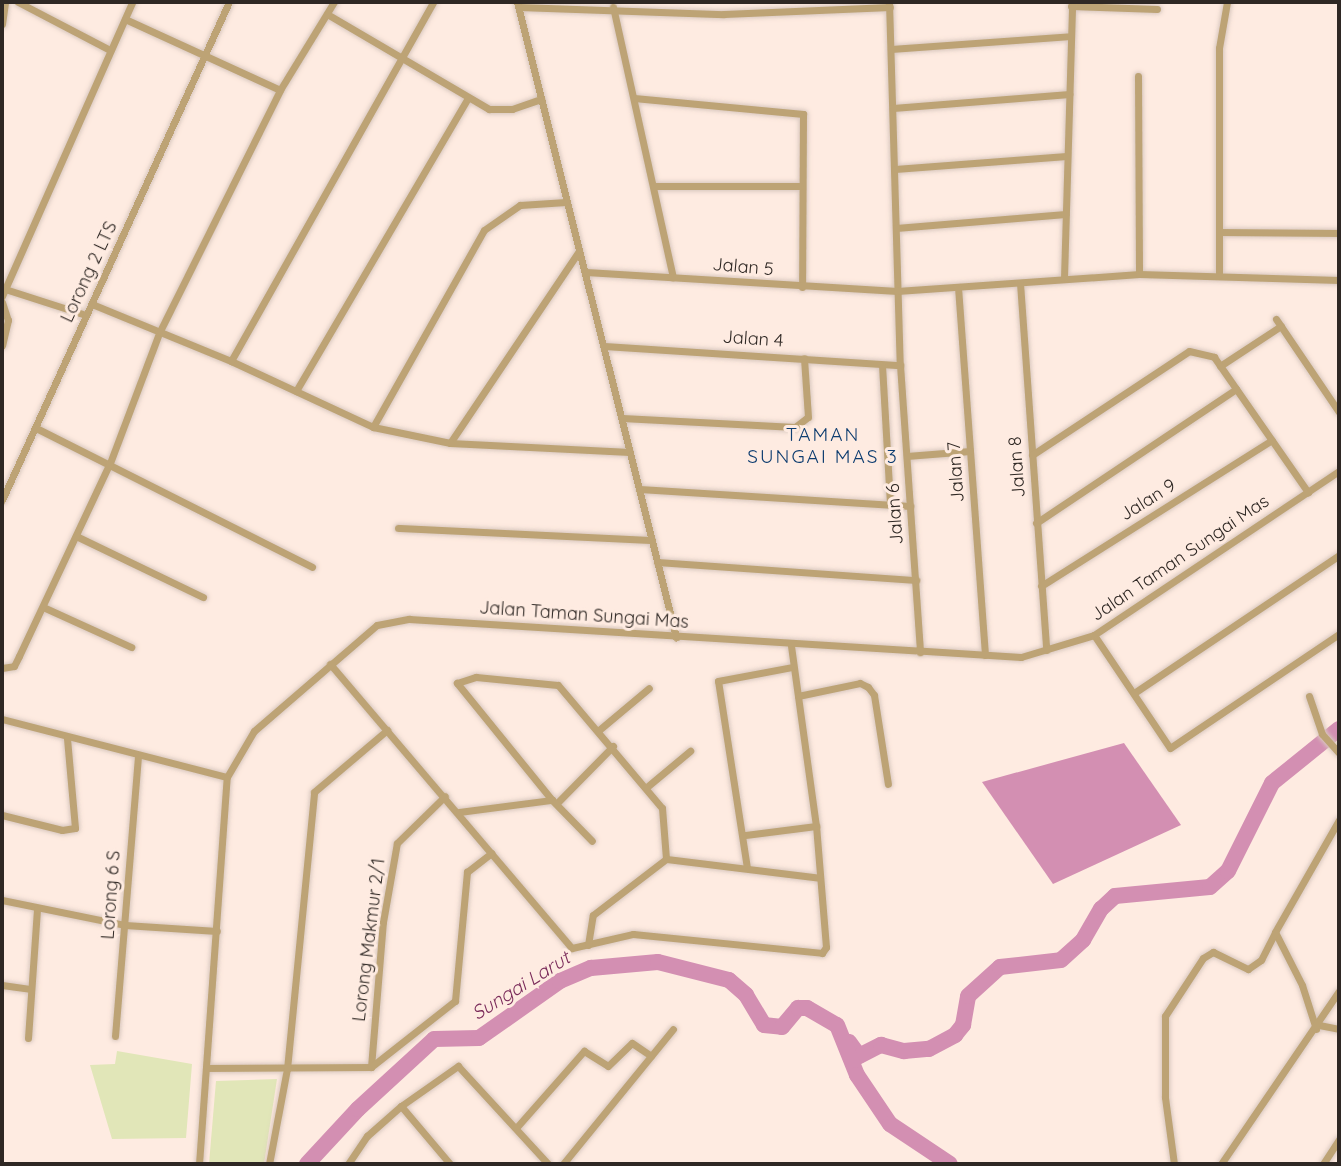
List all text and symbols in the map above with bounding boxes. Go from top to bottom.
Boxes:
street label: Lorong 2 LTS [56,218,122,326]
street label: Jalan 5 [711,254,775,280]
street label: Jalan 4 [722,326,784,352]
district label: TAMAN SUNGAI MAS 3 [749,424,897,468]
street label: Jalan 8 [1004,436,1030,498]
street label: Jalan 7 [943,441,969,503]
street label: Jalan 9 [1116,475,1180,525]
street label: Jalan 6 [882,483,908,545]
street label: Jalan Taman Sungai Mas [1087,490,1273,626]
street label: Jalan Taman Sungai Mas [478,597,690,633]
street label: Lorong 6 S [97,850,125,940]
street label: Lorong Makmur 2/1 [348,857,390,1023]
water label: Sungai Larut [468,947,574,1025]

